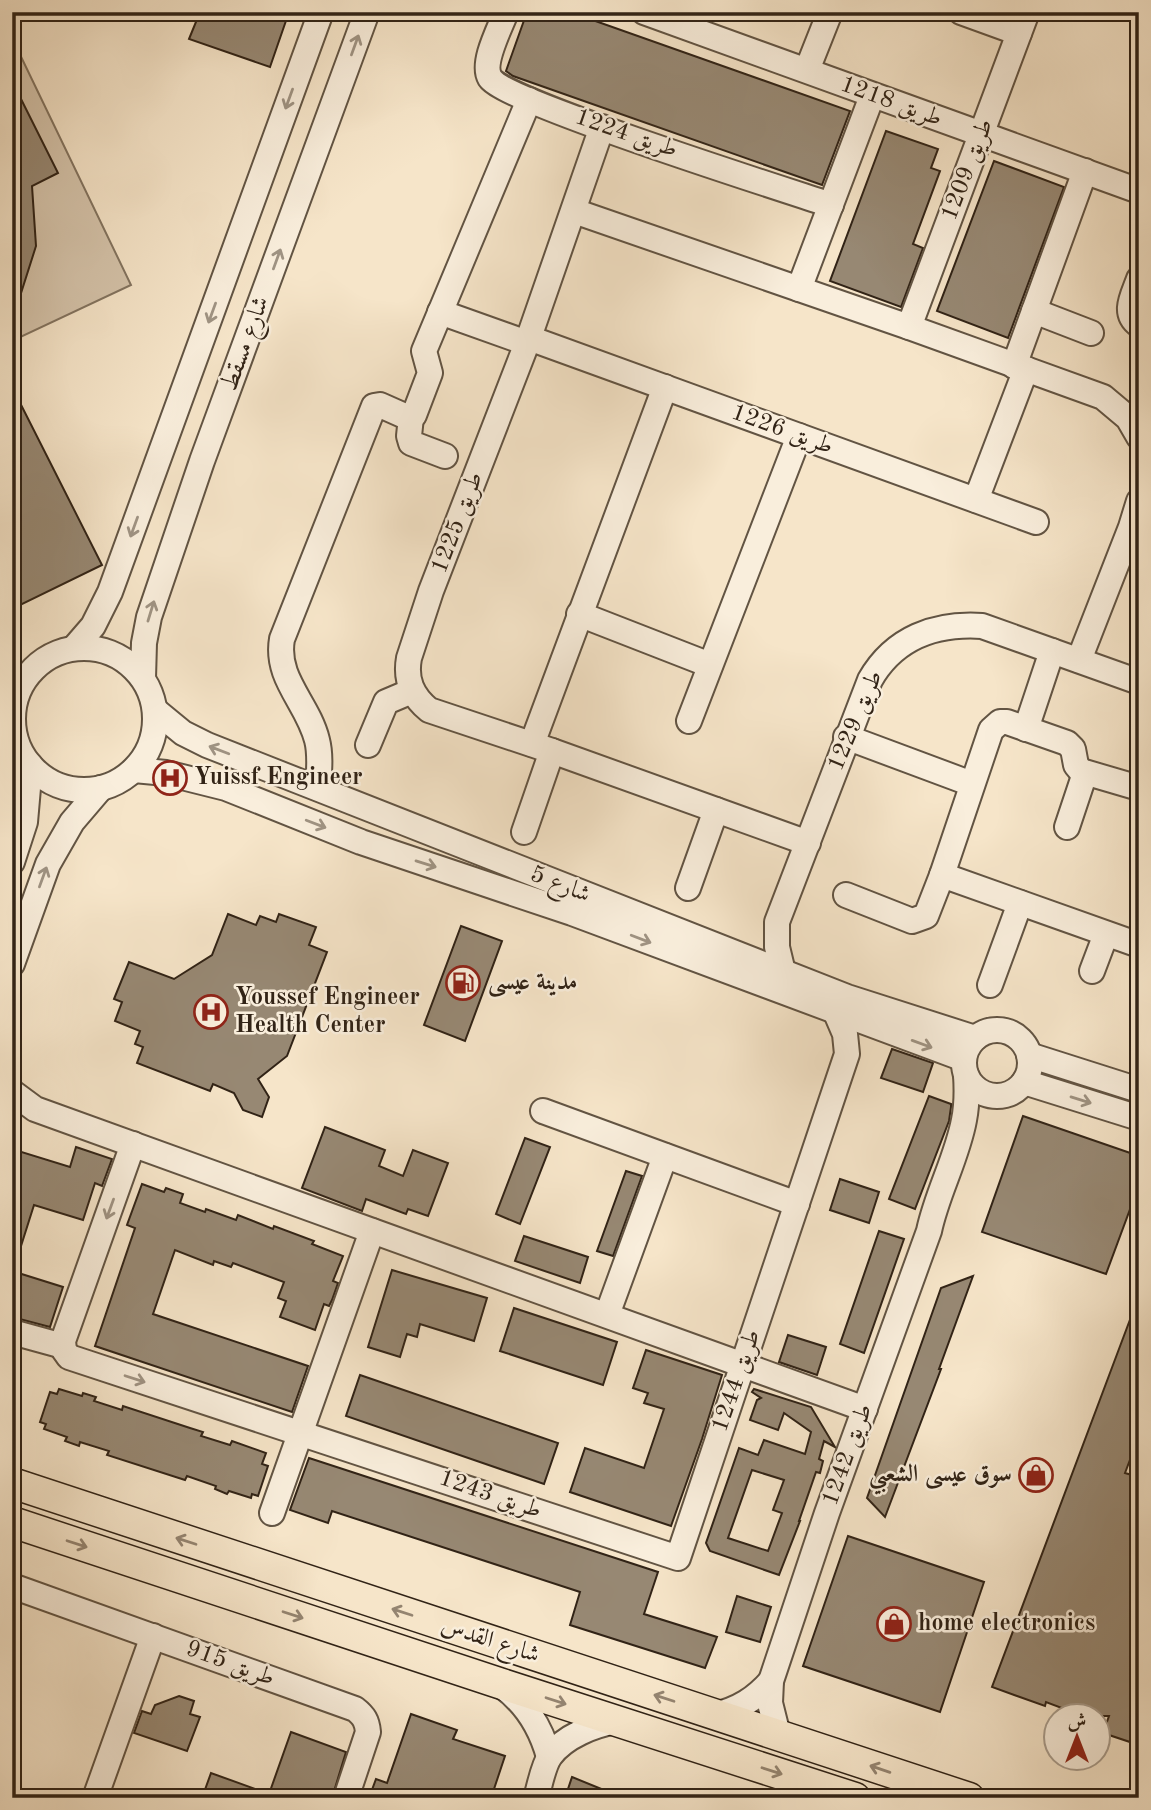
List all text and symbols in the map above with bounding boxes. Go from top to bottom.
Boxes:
one-way arrow [350,34,362,56]
street label: طريق 1218 [837,73,945,132]
one-way arrow [282,88,294,110]
street label: طريق 1224 [572,105,680,164]
street label: طريق 1209 [938,116,999,224]
one-way arrow [272,248,285,270]
street label: شارع مسقط [217,293,280,396]
one-way arrow [204,302,217,324]
street label: طريق 1226 [728,401,836,460]
street label: طريق 1225 [428,469,489,577]
one-way arrow [127,516,139,538]
one-way arrow [145,600,158,622]
street label: طريق 1229 [824,667,889,775]
one-way arrow [208,742,230,755]
hospital icon: Yuissf Engineer [151,759,189,797]
place label: Yuissf Engineer [194,766,363,790]
one-way arrow [304,818,326,831]
one-way arrow [415,858,437,871]
street label: شارع 5 [524,862,593,913]
one-way arrow [38,866,51,888]
one-way arrow [629,934,651,946]
fuel station icon: مدينة عيسى [444,964,482,1002]
place label: مدينة عيسى [488,971,577,998]
place label: Youssef Engineer Health Center [235,986,420,1038]
hospital icon: Youssef Engineer Health Center [192,993,230,1031]
one-way arrow [911,1039,933,1052]
one-way arrow [1070,1095,1092,1108]
one-way arrow [103,1197,115,1219]
street label: طريق 1244 [708,1327,767,1435]
one-way arrow [123,1373,145,1386]
street label: طريق 1242 [819,1401,878,1509]
shop icon: سوق عيسى الشعبي [1017,1456,1055,1494]
place label: سوق عيسى الشعبي [869,1462,1012,1495]
street label: طريق 1243 [436,1466,544,1525]
one-way arrow [175,1533,197,1546]
one-way arrow [66,1538,88,1551]
one-way arrow [391,1604,413,1617]
shop icon: home electronics [875,1605,913,1643]
one-way arrow [282,1609,304,1622]
place label: home electronics [918,1612,1095,1636]
street label: شارع القدس [436,1614,542,1674]
street label: طريق 915 [182,1637,278,1692]
one-way arrow [654,1691,676,1703]
one-way arrow [544,1696,566,1709]
north arrow [1042,1702,1112,1772]
text: ش [1068,1713,1086,1732]
one-way arrow [870,1762,892,1774]
one-way arrow [761,1766,783,1778]

